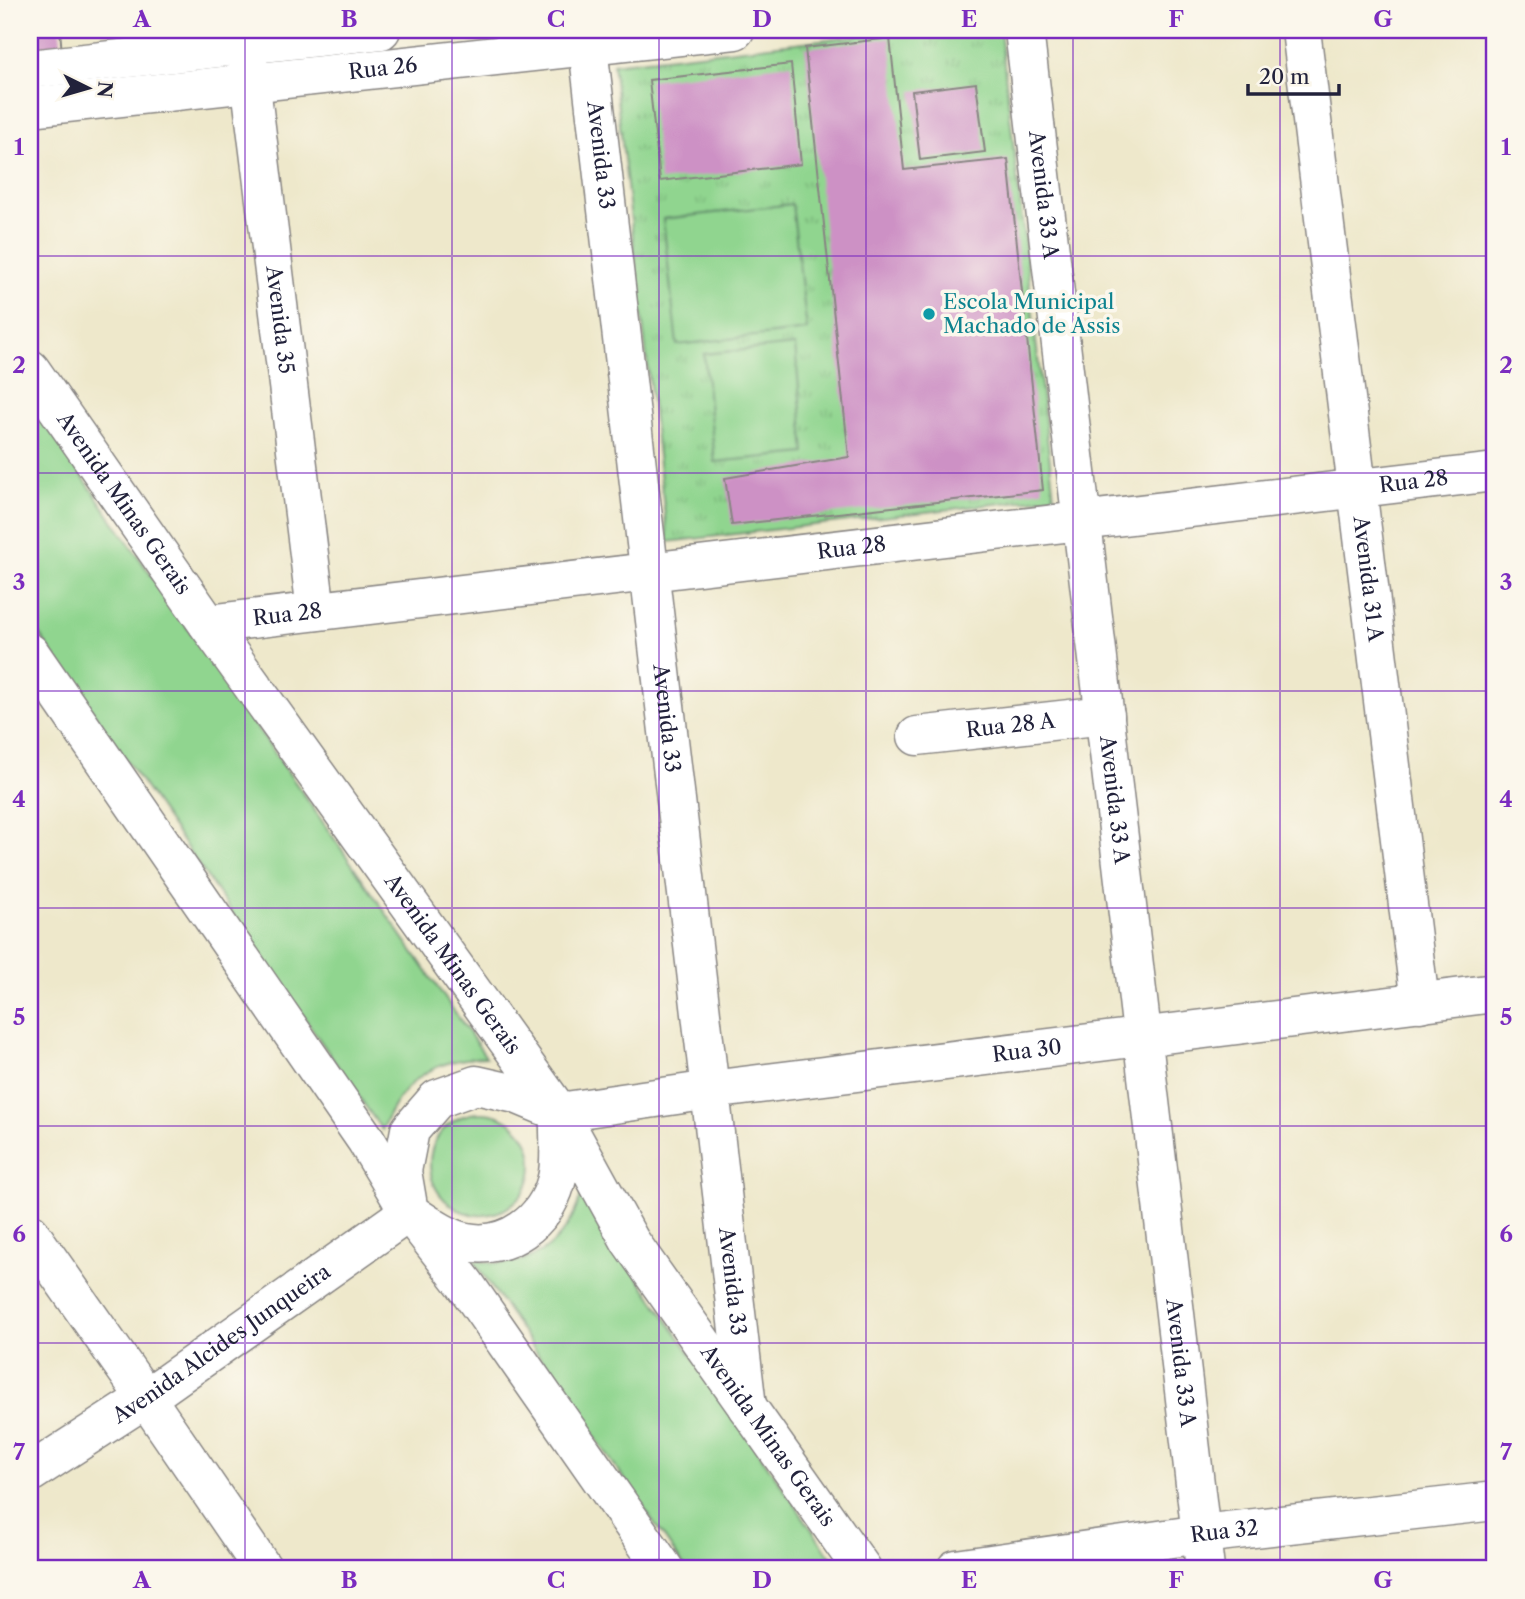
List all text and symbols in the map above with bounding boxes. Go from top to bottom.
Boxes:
text: A [132,5,152,33]
text: B [340,5,358,33]
text: C [547,5,565,33]
text: D [752,5,772,33]
text: E [961,5,977,33]
text: F [1168,5,1184,33]
text: G [1373,5,1393,33]
north arrow [52,52,122,122]
street label: Rua 26 [347,52,419,84]
scale bar [1248,52,1340,96]
text: 20 m [1259,64,1310,89]
text: N [92,80,117,99]
street label: Avenida 33 [582,99,620,211]
street label: Avenida 33 A [1024,128,1064,261]
text: 1 [14,133,25,161]
text: 1 [1501,133,1512,161]
street label: Avenida 35 [261,263,299,375]
place label: Escola Municipal Machado de Assis [943,289,1120,338]
marker: Escola Municipal Machado de Assis [921,306,937,322]
text: 2 [12,351,26,379]
text: 2 [1499,351,1513,379]
street label: Avenida Minas Gerais [52,407,196,599]
street label: Rua 28 [1378,465,1449,498]
street label: Avenida 31 A [1348,514,1389,644]
street label: Rua 28 [816,531,887,564]
text: 3 [13,568,26,596]
text: 3 [1500,568,1513,596]
street label: Rua 28 [252,598,323,631]
street label: Avenida 33 [648,662,686,774]
street label: Rua 28 A [964,708,1057,742]
street label: Avenida 33 A [1095,733,1135,866]
text: 4 [12,785,26,813]
text: 4 [1499,785,1513,813]
street label: Avenida Minas Gerais [379,868,526,1059]
text: 5 [13,1003,25,1031]
text: 5 [1500,1003,1512,1031]
street label: Rua 30 [991,1034,1063,1067]
text: 6 [12,1220,26,1248]
text: 6 [1499,1220,1513,1248]
street label: Avenida 33 [714,1225,752,1337]
street label: Avenida Alcides Junqueira [107,1258,336,1429]
street label: Avenida 33 A [1161,1296,1201,1429]
street label: Avenida Minas Gerais [695,1339,841,1531]
text: 7 [13,1438,25,1466]
text: 7 [1500,1438,1512,1466]
street label: Rua 32 [1189,1515,1260,1547]
text: A [132,1566,152,1594]
text: B [340,1566,358,1594]
text: C [547,1566,565,1594]
text: D [752,1566,772,1594]
text: E [961,1566,977,1594]
text: F [1168,1566,1184,1594]
text: G [1373,1566,1393,1594]

